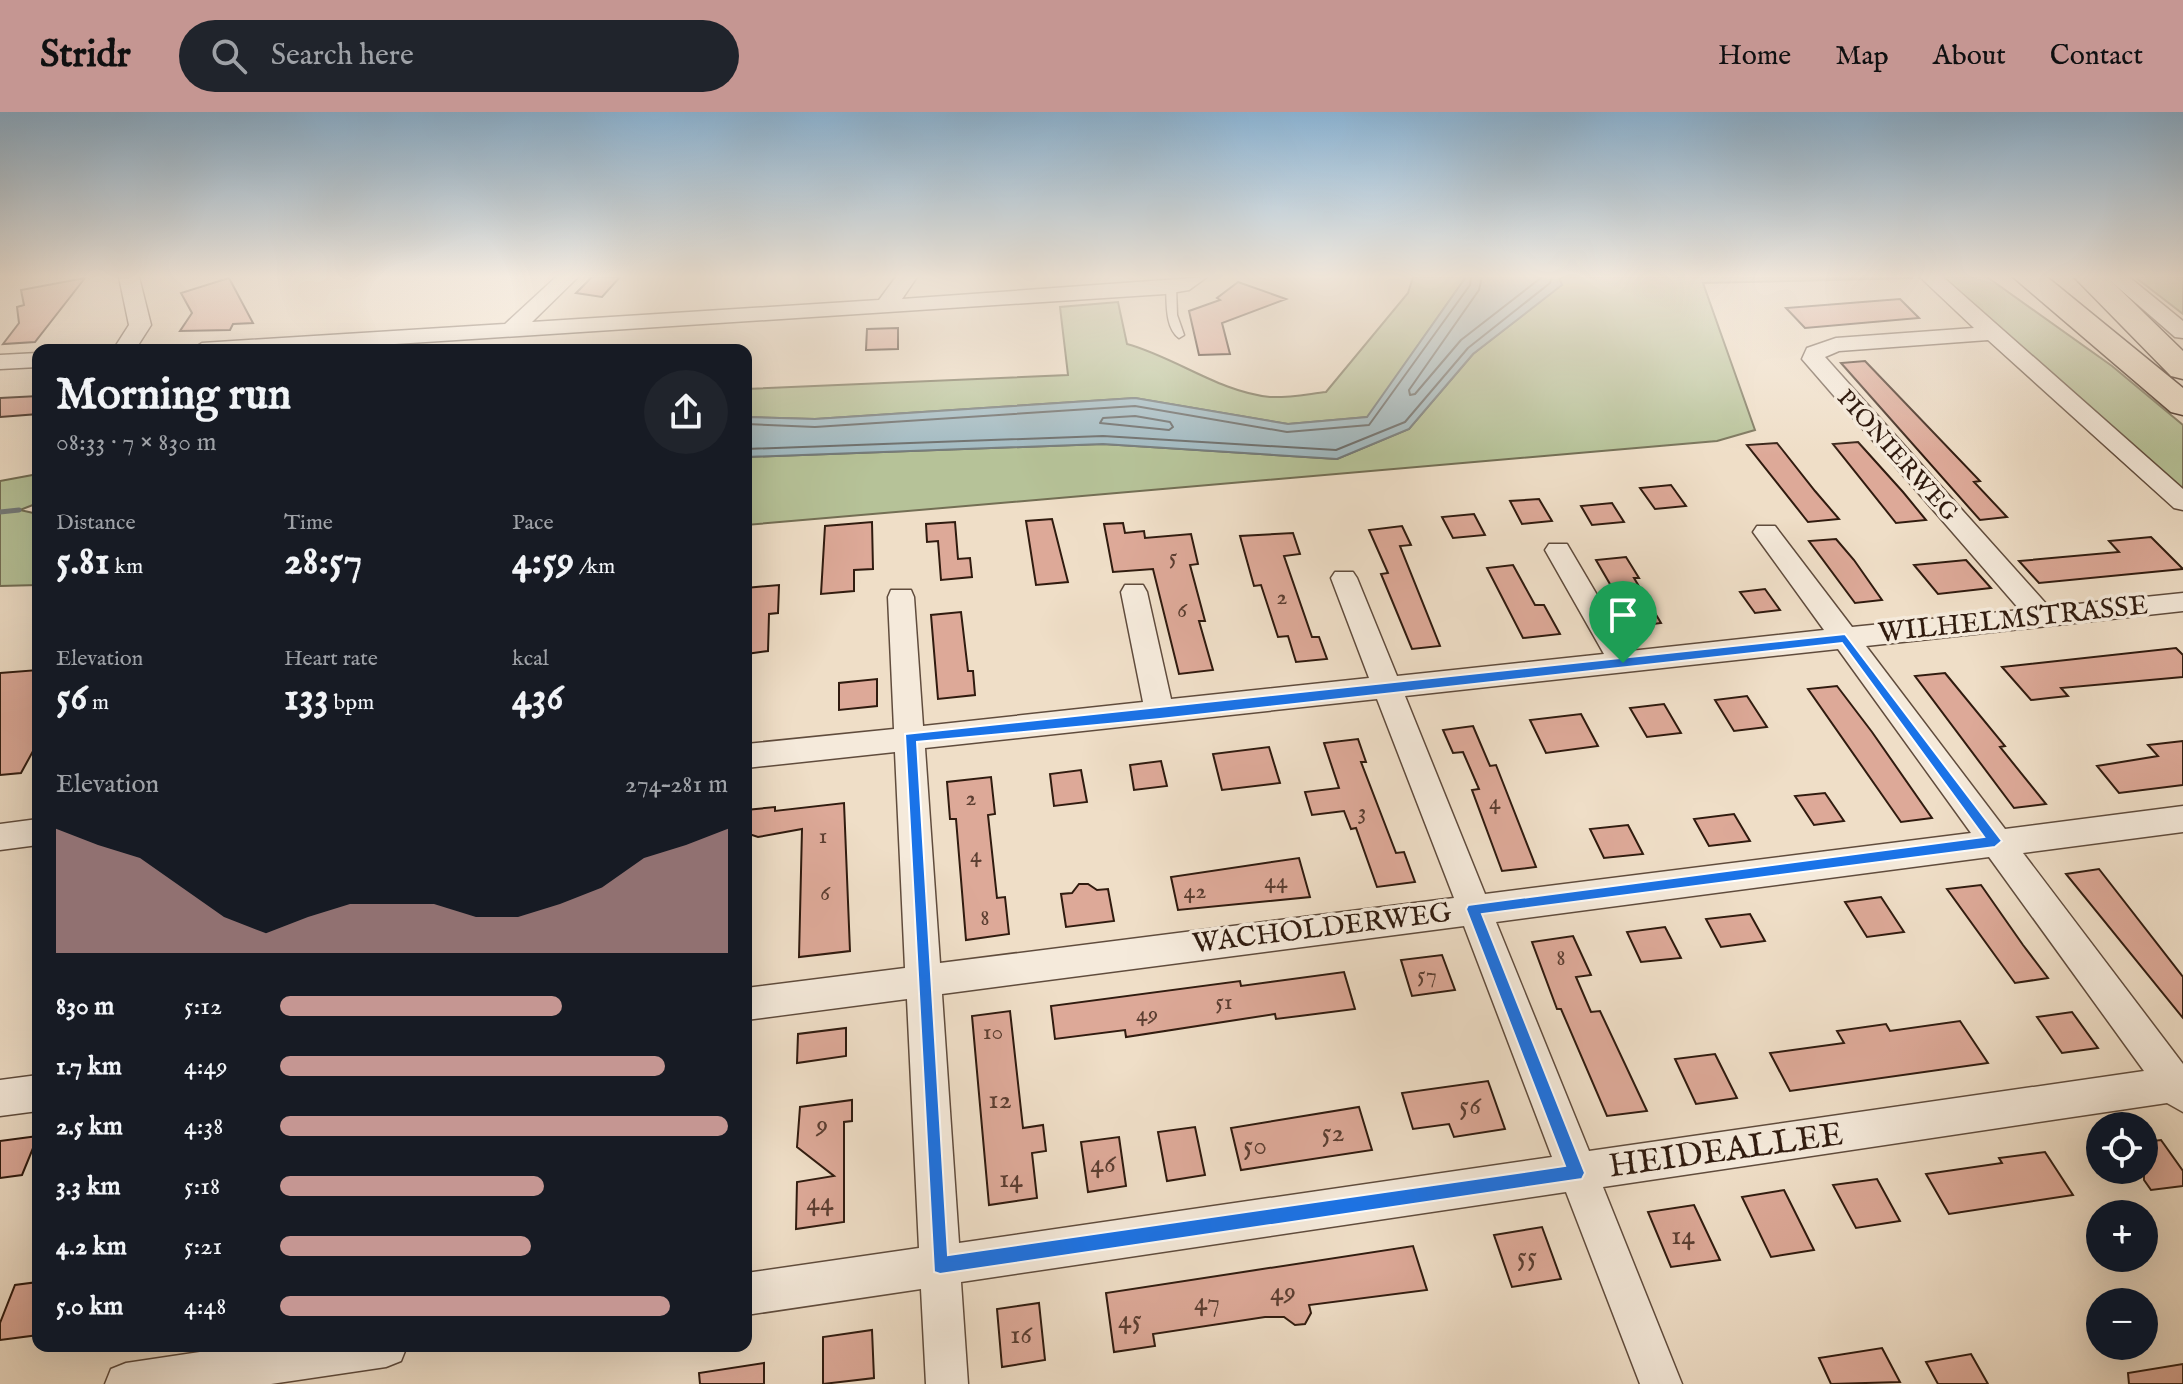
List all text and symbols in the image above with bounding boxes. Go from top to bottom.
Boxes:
search box [179,20,739,92]
text: Stridr [40,32,131,80]
icon: search [207,34,251,78]
text: Search here [271,37,414,75]
text: Home [1718,39,1791,74]
text: Map [1835,39,1889,74]
text: About [1933,39,2006,74]
text: Contact [2050,39,2143,74]
text: Morning run [56,368,291,424]
button: share [644,370,728,454]
street label: PIONIERWEG [1830,384,1964,528]
text: 08:33 · 7 × 830 m [56,426,217,459]
text: Distance [56,509,136,537]
text: Time [284,509,333,537]
text: Pace [512,509,554,537]
text: 5.81 [56,537,110,588]
text: 28:57 [284,537,362,588]
text: 4:59 [512,537,574,588]
house number: 5 [1169,542,1178,573]
text: km [110,553,143,581]
text: /km [574,553,615,581]
pin [1589,581,1657,663]
house number: 2 [1276,582,1288,613]
street label: WILHELMSTRASSE [1876,588,2150,652]
icon: arrive [1601,593,1645,637]
house number: 6 [1177,595,1188,626]
text: Elevation [56,645,143,673]
text: Heart rate [284,645,378,673]
text: kcal [512,645,549,673]
text: 56 [56,673,87,724]
text: 133 [284,673,329,724]
text: 436 [512,673,563,724]
text: m [87,689,109,717]
text: bpm [329,689,374,717]
text: Elevation [56,768,159,801]
text: 274–281 m [625,768,728,801]
house number: 2 [965,783,977,814]
house number: 4 [1489,787,1501,818]
house number: 3 [1358,797,1366,828]
house number: 1 [819,821,827,852]
house number: 4 [970,840,982,871]
house number: 44 [1264,866,1288,897]
house number: 42 [1183,876,1207,907]
house number: 6 [820,878,831,909]
street label: WACHOLDERWEG [1191,896,1454,962]
house number: 8 [980,903,990,934]
house number: 8 [1556,943,1566,974]
house number: 57 [1417,960,1437,991]
house number: 51 [1215,987,1233,1018]
text: 830 m [56,990,114,1023]
text: 5:12 [184,990,222,1023]
house number: 49 [1136,999,1158,1030]
house number: 10 [983,1017,1003,1048]
text: 1.7 km [56,1050,122,1083]
text: 4:49 [184,1050,228,1083]
house number: 12 [988,1083,1012,1118]
house number: 56 [1459,1089,1482,1124]
house number: 9 [815,1108,828,1143]
text: 2.5 km [56,1110,123,1143]
text: 4:38 [184,1110,224,1143]
map controls [2086,1112,2158,1360]
button: locate [2086,1112,2158,1184]
street label: HEIDEALLEE [1606,1113,1846,1189]
house number: 52 [1321,1116,1345,1151]
house number: 50 [1243,1129,1267,1164]
house number: 46 [1090,1147,1117,1182]
house number: 14 [999,1162,1023,1197]
text: 3.3 km [56,1170,121,1203]
text: 5:18 [184,1170,220,1203]
house number: 44 [806,1185,834,1220]
button: + [2086,1200,2158,1272]
house number: 14 [1671,1219,1695,1254]
text: 4.2 km [56,1230,127,1263]
text: 5:21 [184,1230,222,1263]
house number: 55 [1517,1240,1537,1275]
house number: 49 [1270,1275,1296,1310]
house number: 47 [1194,1285,1220,1320]
button: − [2086,1288,2158,1360]
text: 5.0 km [56,1290,123,1323]
text: 4:48 [184,1290,227,1323]
house number: 45 [1118,1303,1142,1338]
house number: 16 [1010,1318,1033,1353]

